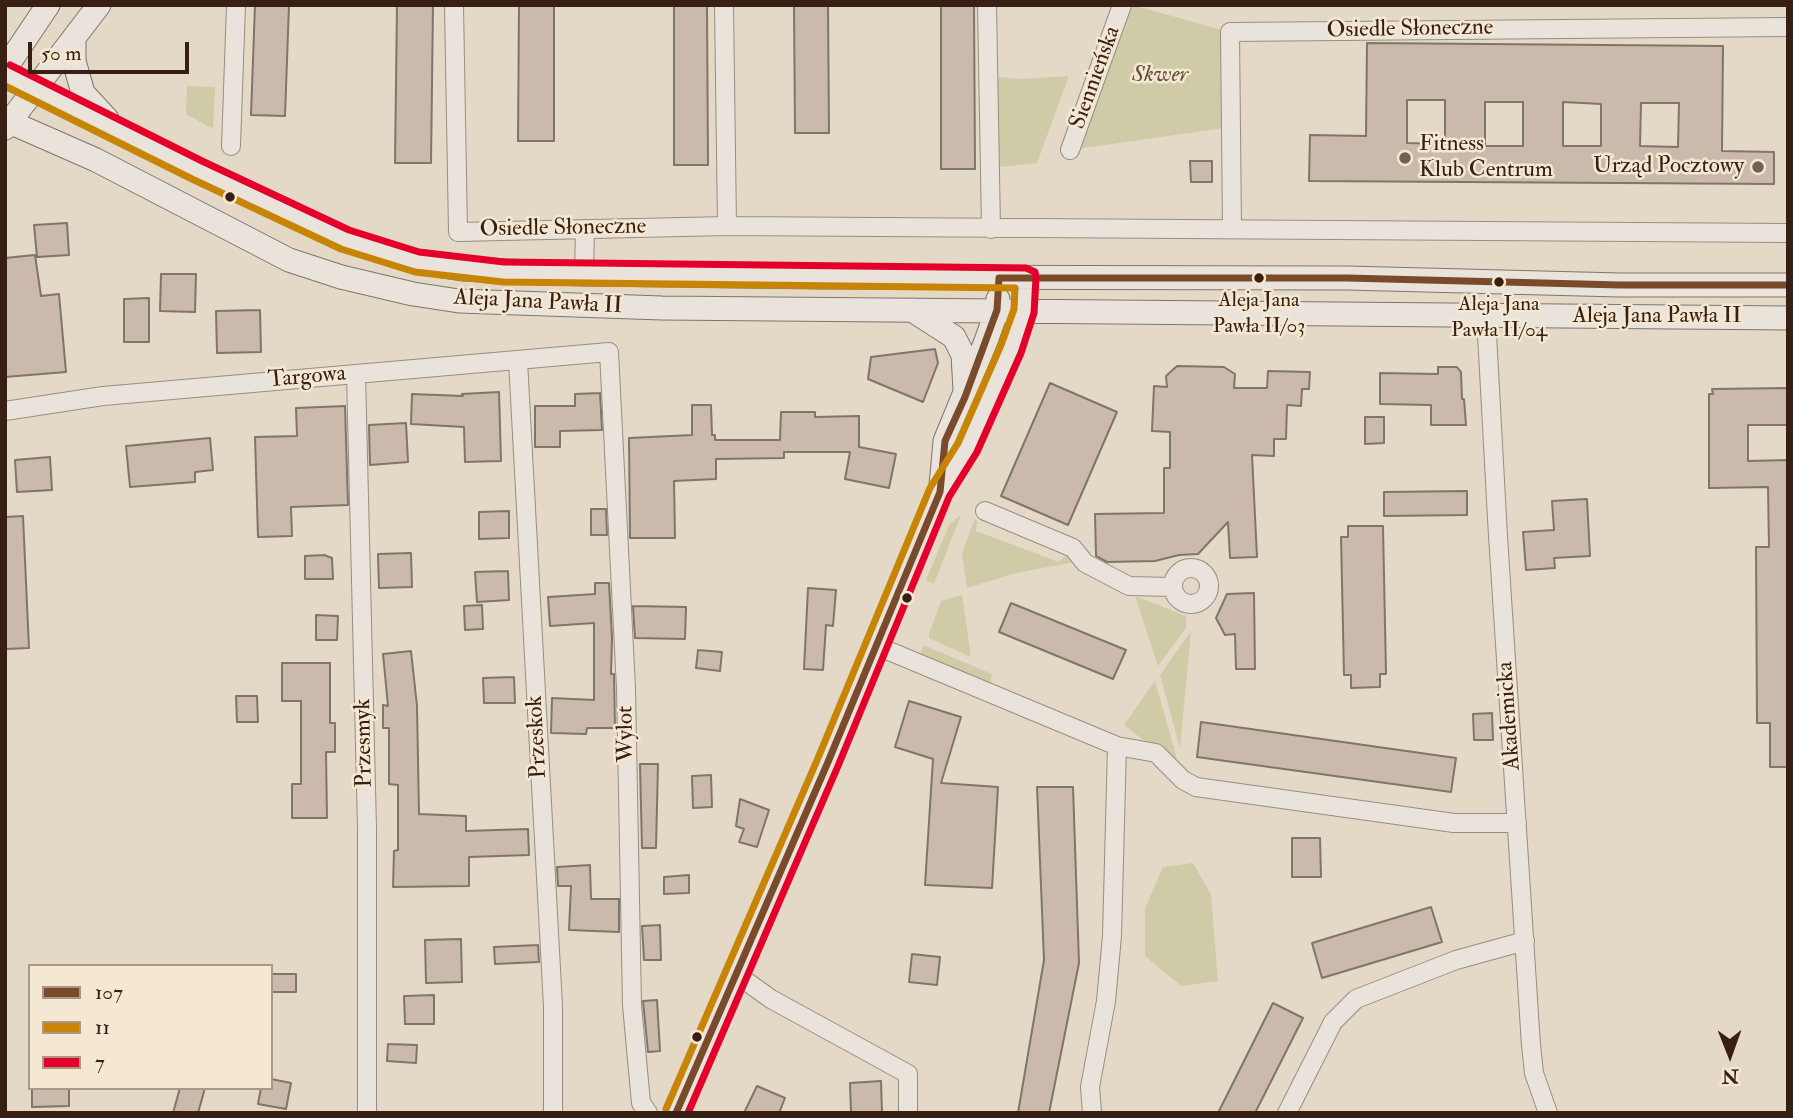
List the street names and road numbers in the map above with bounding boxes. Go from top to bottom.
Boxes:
street label: Osiedle Słoneczne [1326,15,1494,45]
street label: Siennieńska [1065,23,1127,133]
street label: Osiedle Słoneczne [479,214,647,244]
street label: Aleja Jana Pawła II [453,285,623,321]
street label: Aleja Jana Pawła II [1572,303,1742,331]
street label: Targowa [267,361,347,395]
street label: Akademicka [1492,661,1528,771]
street label: Przeskok [522,695,554,779]
street label: Przesmyk [350,698,380,788]
street label: Wylot [613,705,641,763]

